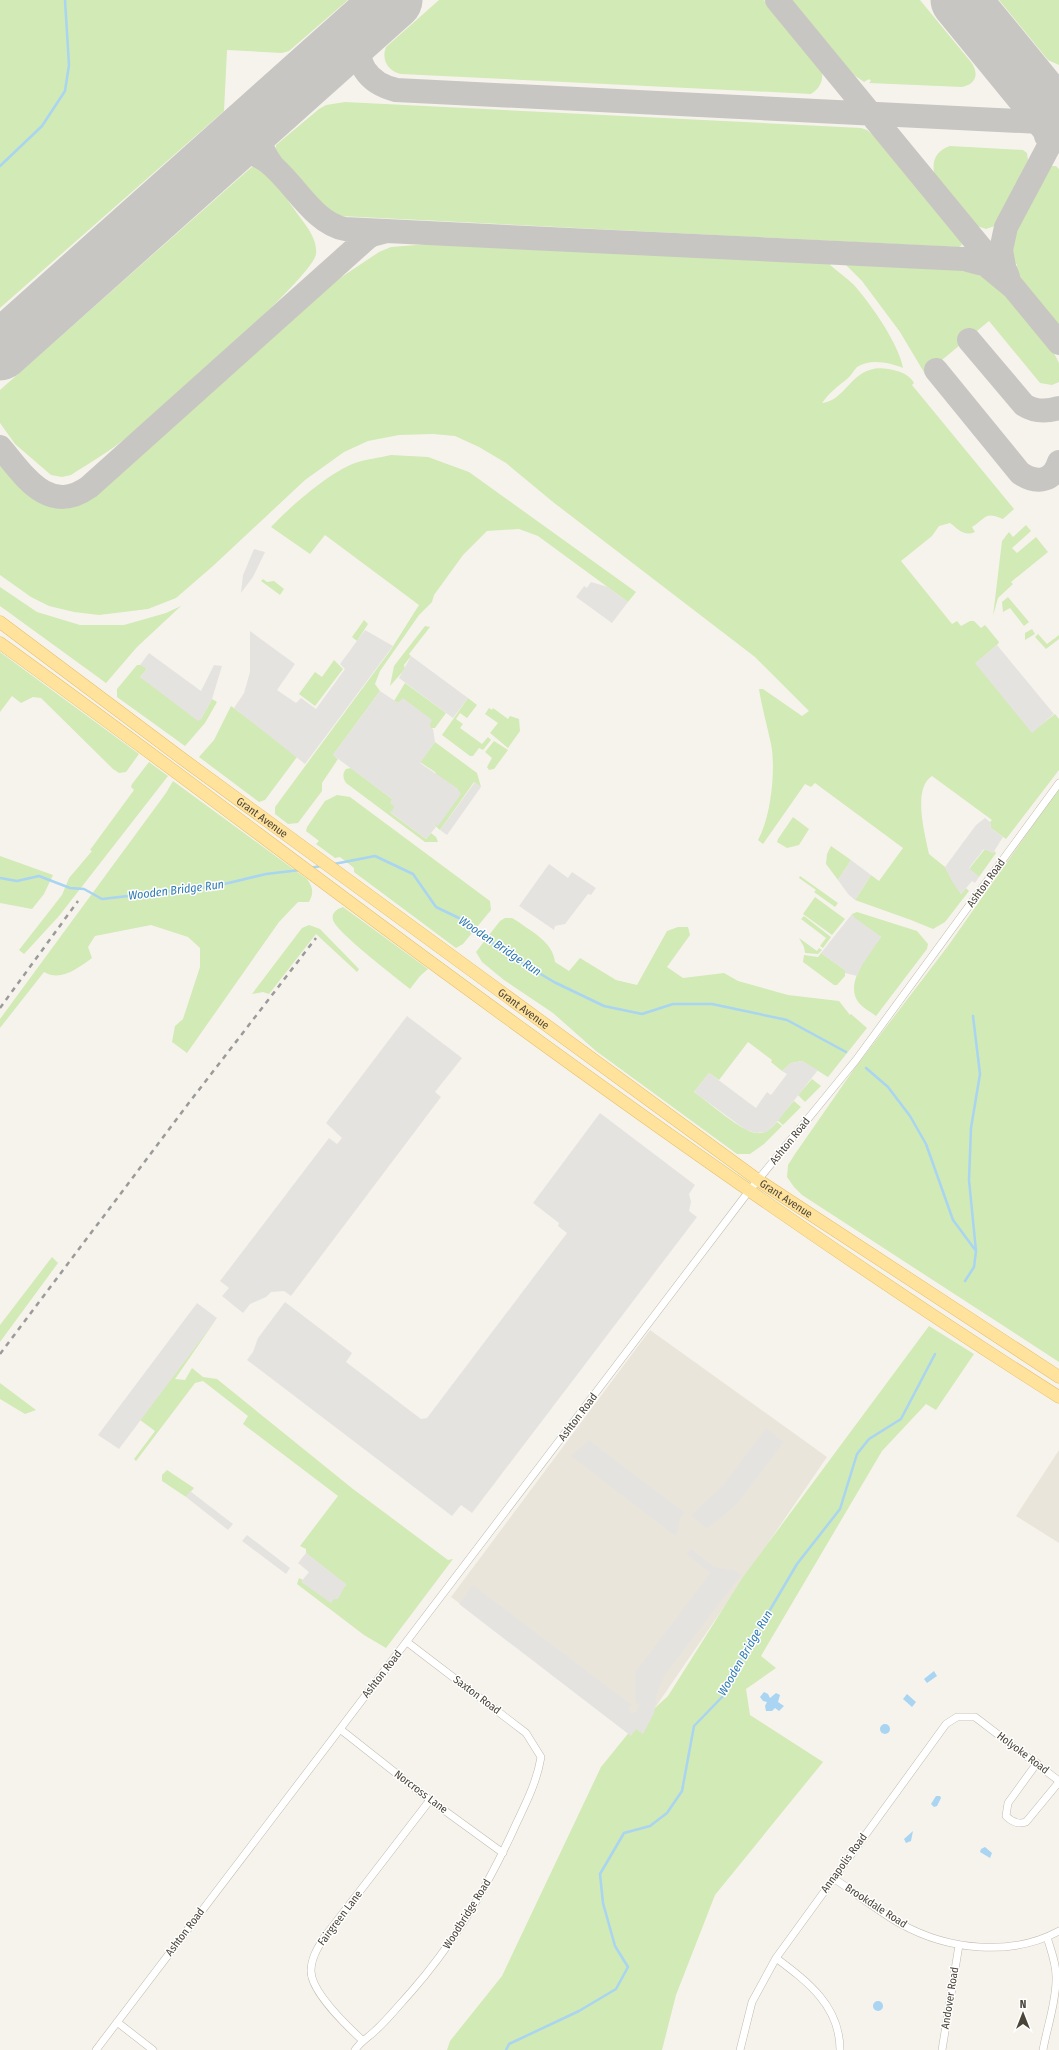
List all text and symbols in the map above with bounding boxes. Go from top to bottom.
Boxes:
street label: Grant Avenue [234,794,290,840]
street label: Ashton Road [964,856,1008,910]
water label: Wooden Bridge Run [127,877,225,903]
water label: Wooden Bridge Run [456,913,544,979]
street label: Grant Avenue [496,986,552,1032]
street label: Ashton Road [767,1115,813,1167]
street label: Grant Avenue [757,1177,815,1220]
street label: Ashton Road [556,1390,600,1444]
water label: Wooden Bridge Run [715,1608,775,1698]
street label: Ashton Road [359,1648,405,1700]
street label: Saxton Road [451,1673,503,1717]
street label: Holyoke Road [994,1729,1052,1777]
street label: Norcross Lane [392,1768,450,1816]
street label: Annapolis Road [818,1831,870,1895]
street label: Woodbridge Road [440,1877,494,1951]
street label: Brookdale Road [843,1881,909,1931]
street label: Fairgreen Lane [315,1888,365,1948]
street label: Ashton Road [163,1905,207,1959]
street label: Andover Road [939,1966,961,2030]
north arrow [1003,1994,1043,2034]
text: N [1020,1998,1026,2011]

